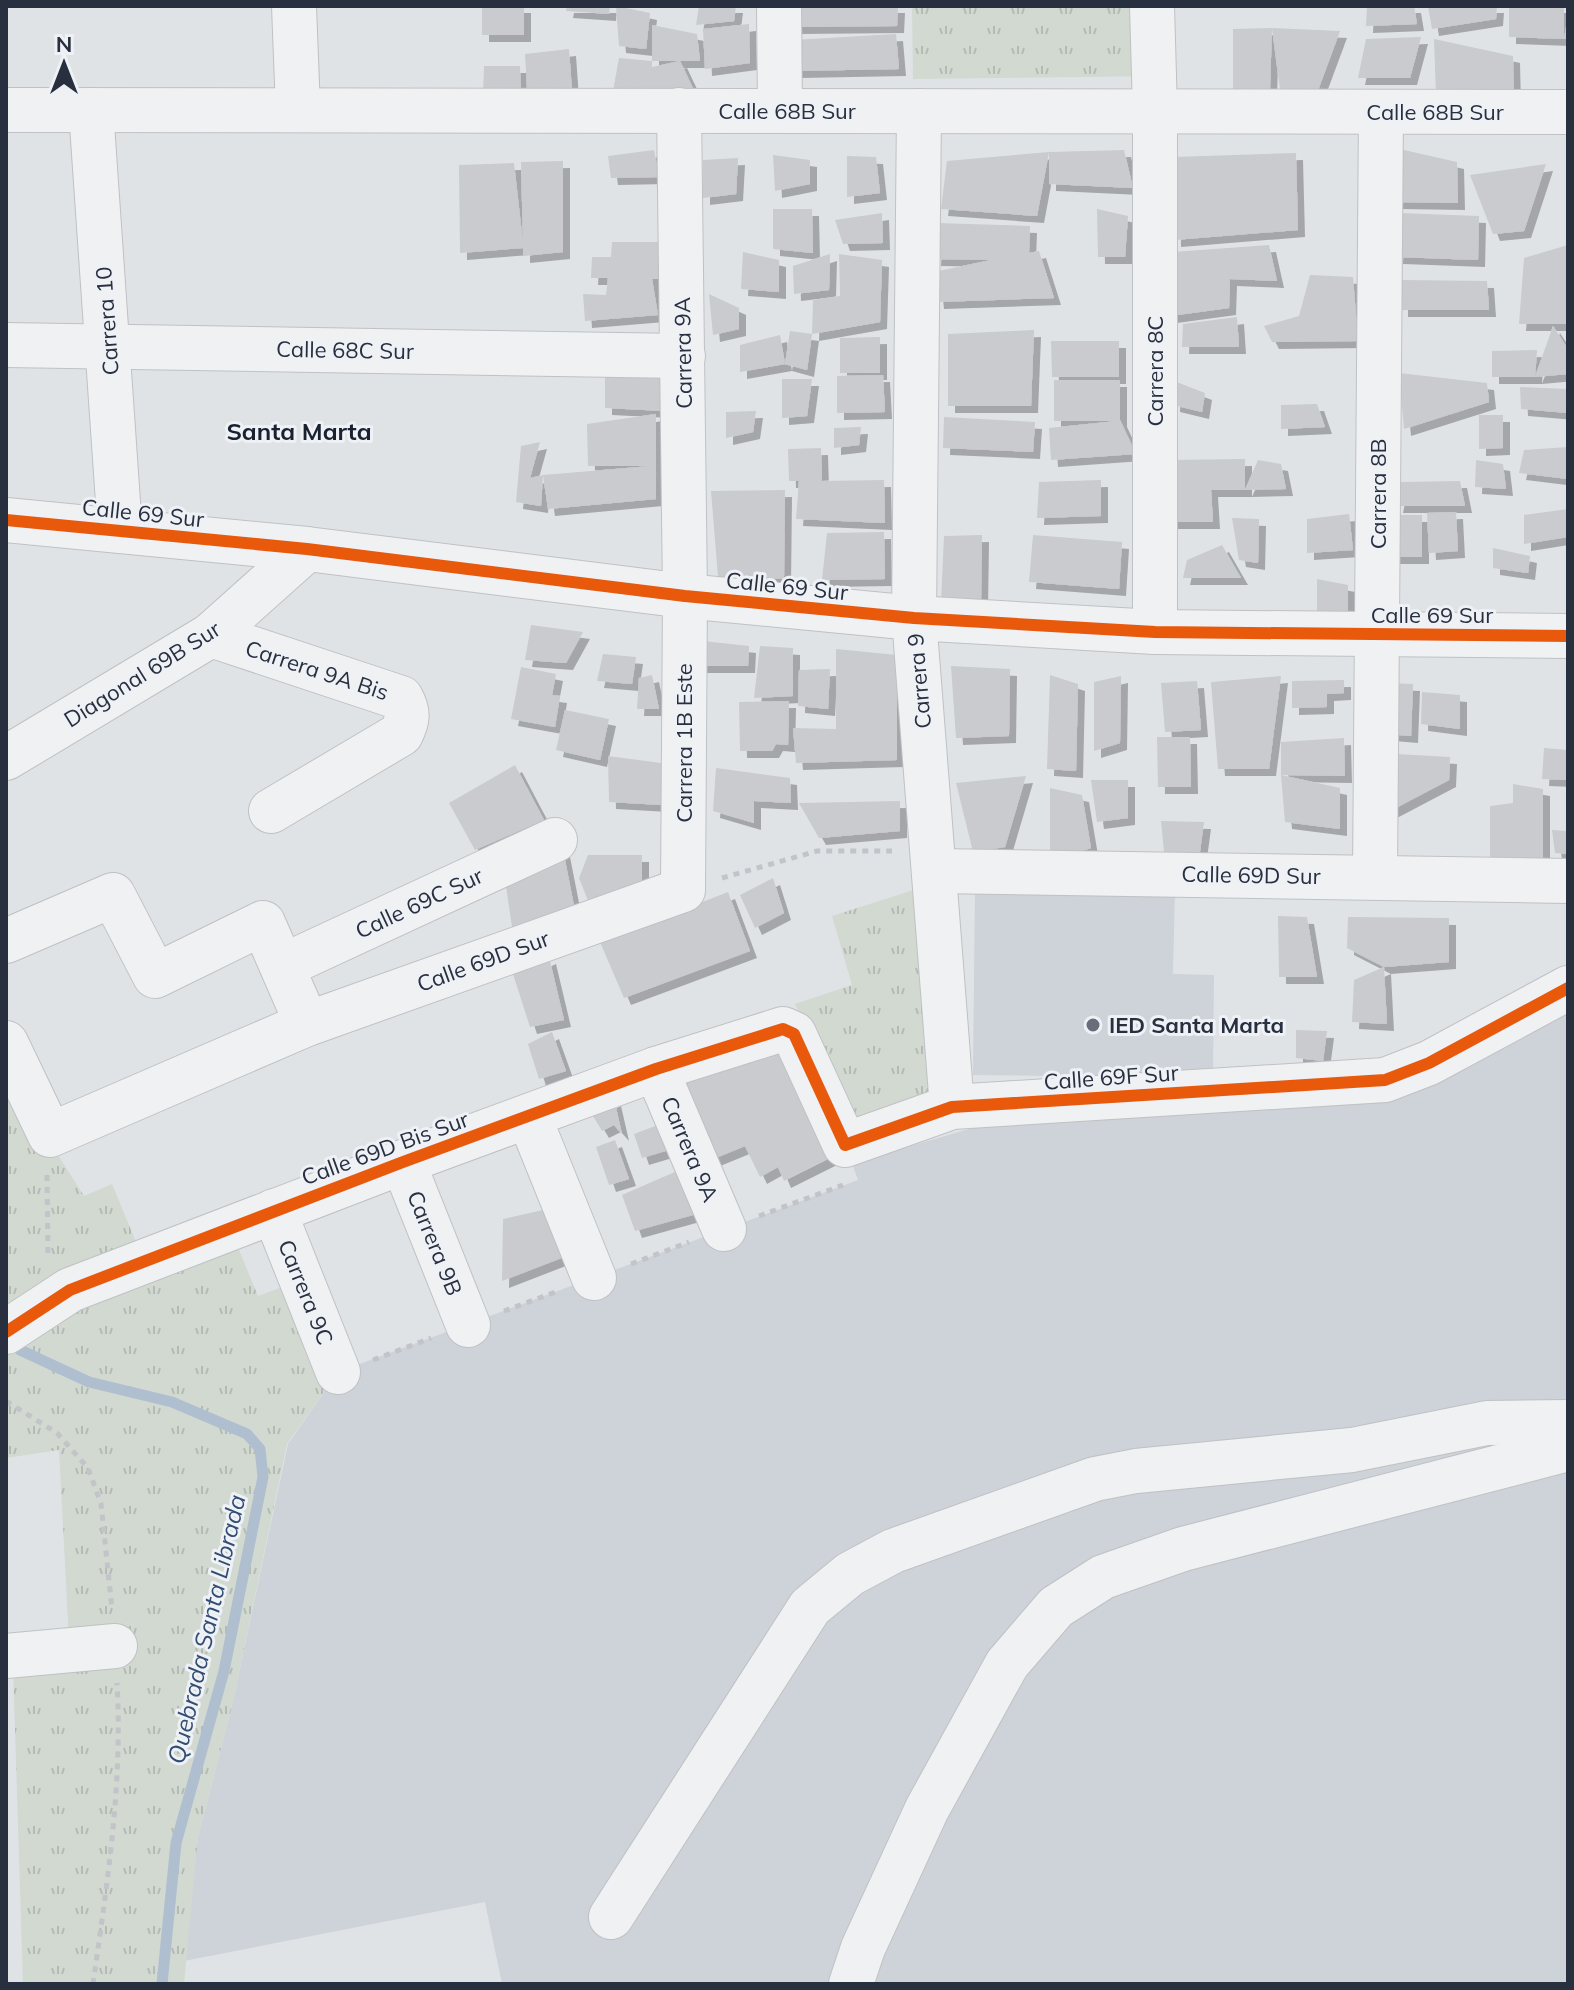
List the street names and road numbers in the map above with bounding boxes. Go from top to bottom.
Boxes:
street label: Calle 68B Sur [718,97,856,125]
street label: Calle 68B Sur [1366,98,1504,126]
street label: Carrera 10 [89,266,125,376]
street label: Carrera 9A [668,297,698,409]
street label: Carrera 8C [1141,316,1169,426]
street label: Calle 68C Sur [276,335,414,365]
street label: Carrera 8B [1364,439,1392,549]
street label: Calle 69 Sur [81,493,205,533]
street label: Calle 69 Sur [725,566,849,606]
street label: Calle 69 Sur [1371,601,1493,629]
street label: Diagonal 69B Sur [59,615,225,733]
street label: Carrera 9 [901,632,937,730]
street label: Carrera 9A Bis [242,634,392,706]
street label: Carrera 1B Este [670,663,698,823]
street label: Calle 69D Sur [1181,860,1321,890]
street label: Calle 69C Sur [351,861,487,945]
street label: Calle 69D Sur [413,924,553,998]
street label: Calle 69F Sur [1043,1058,1179,1096]
street label: Carrera 9A [655,1092,725,1206]
street label: Calle 69D Bis Sur [298,1105,472,1191]
street label: Carrera 9B [401,1186,469,1300]
street label: Carrera 9C [272,1235,340,1349]

